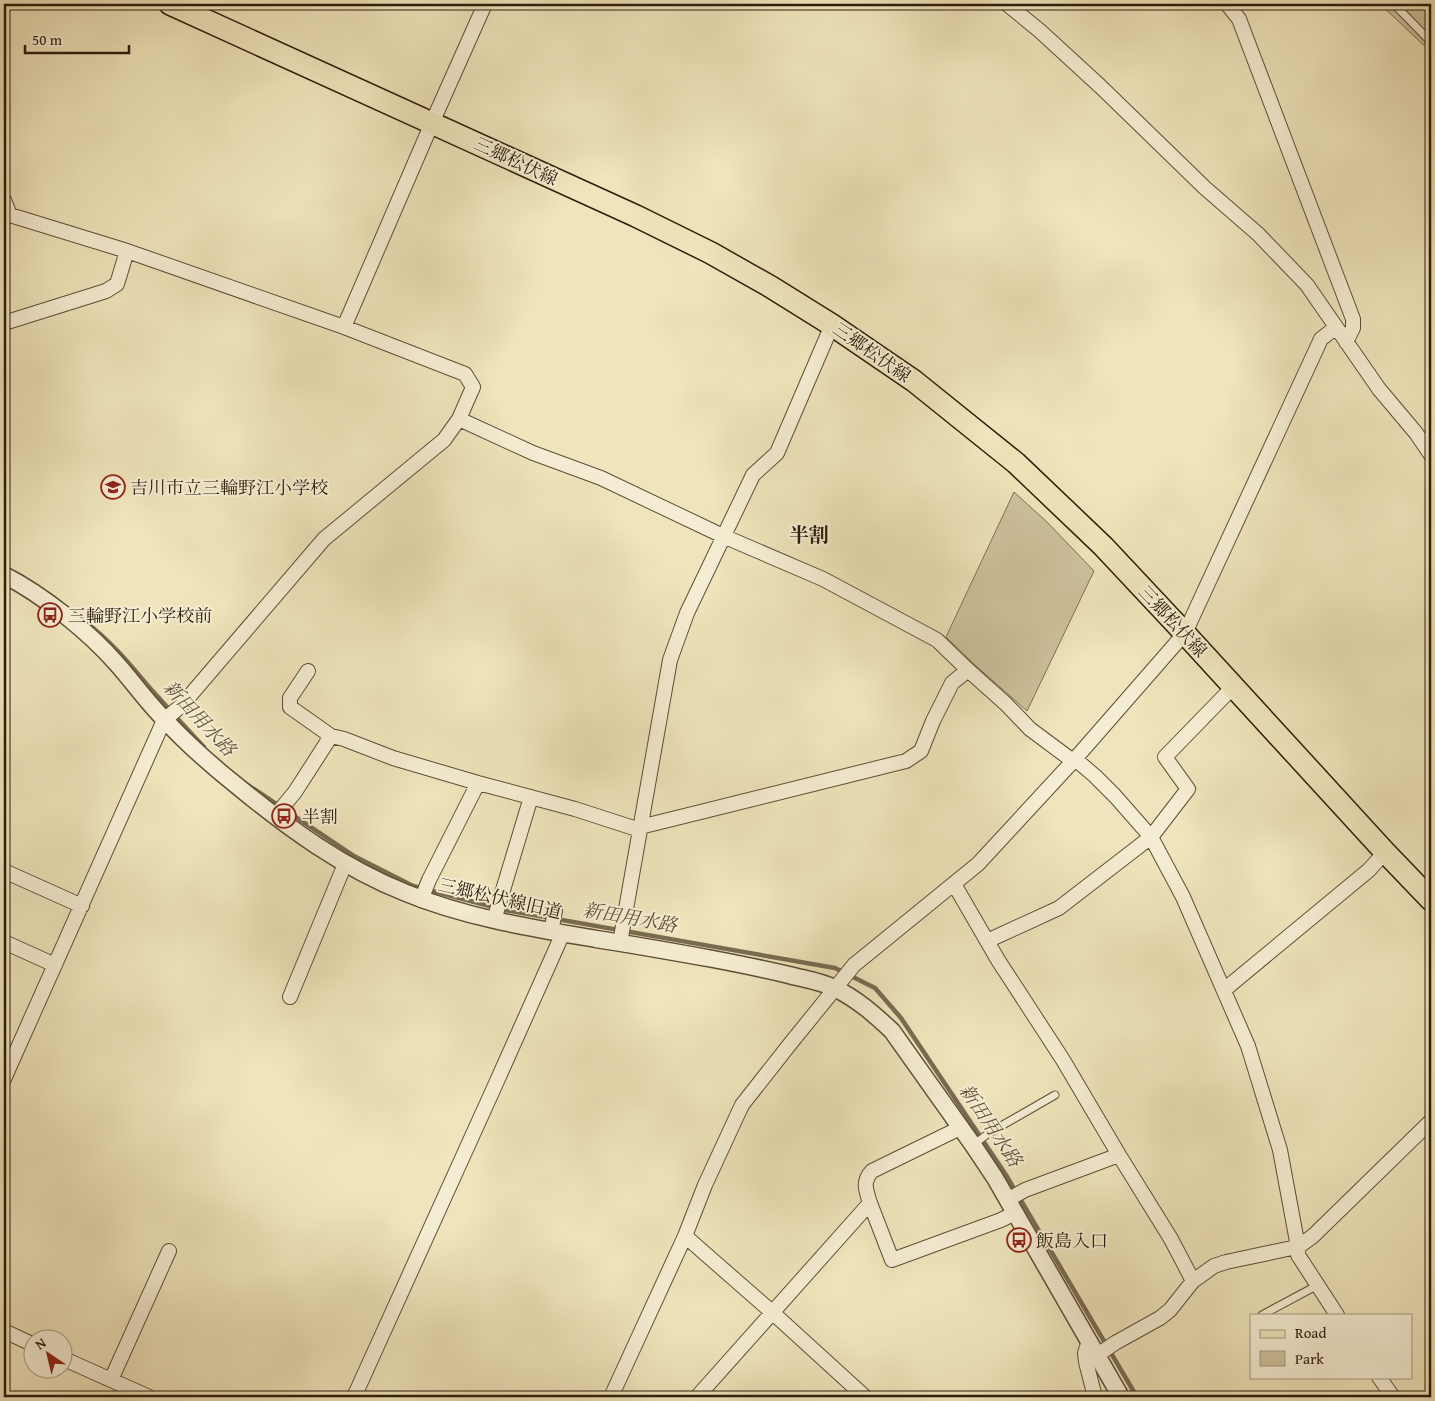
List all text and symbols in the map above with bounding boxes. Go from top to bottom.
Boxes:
scale bar [25,22,129,54]
text: 50 m [32,29,63,50]
street label: 三郷松伏線 [470,130,562,192]
street label: 三郷松伏線 [827,315,917,389]
school or university icon: 吉川市立三輪野江小学校 [100,474,126,500]
place label: 吉川市立三輪野江小学校 [130,474,328,501]
district label: 半割 [789,520,829,549]
street label: 三郷松伏線 [1132,579,1214,663]
bus stop icon: 三輪野江小学校前 [37,602,63,628]
place label: 三輪野江小学校前 [68,602,212,629]
water label: 新田用水路 [157,674,244,764]
bus stop icon: 半割 [271,803,297,829]
place label: 半割 [302,803,338,830]
street label: 三郷松伏線旧道 [436,871,564,925]
water label: 新田用水路 [581,895,681,939]
water label: 新田用水路 [953,1078,1030,1174]
bus stop icon: 飯島入口 [1006,1227,1032,1253]
place label: 飯島入口 [1036,1227,1108,1254]
legend [1250,1314,1412,1378]
text: Road [1295,1322,1326,1343]
north arrow [22,1328,72,1378]
text: N [31,1332,51,1354]
text: Park [1295,1348,1324,1369]

